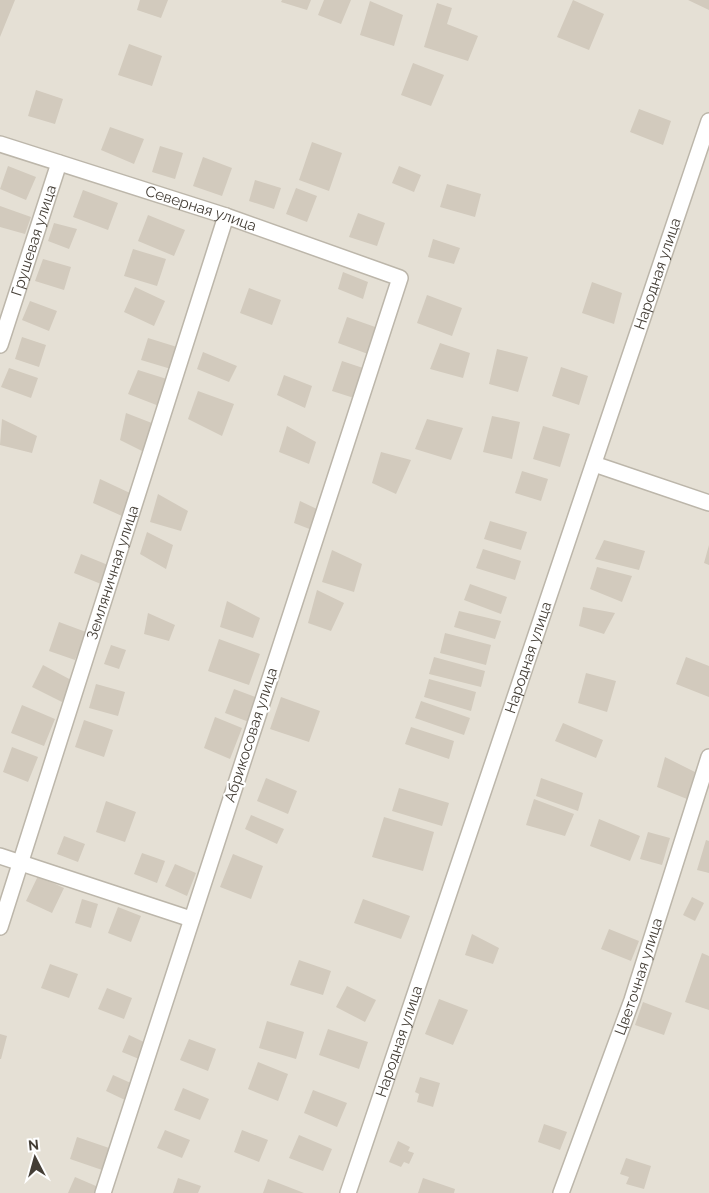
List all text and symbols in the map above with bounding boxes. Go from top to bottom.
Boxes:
street label: Северная улица [143,182,259,235]
street label: Грушевая улица [8,183,60,298]
street label: Народная улица [630,216,685,332]
street label: Земляничная улица [83,503,142,642]
street label: Народная улица [501,599,555,716]
street label: Абрикосовая улица [221,665,281,805]
street label: Цветочная улица [611,916,666,1038]
street label: Народная улица [372,983,426,1100]
north arrow [10,1133,60,1183]
text: N [27,1137,40,1154]

